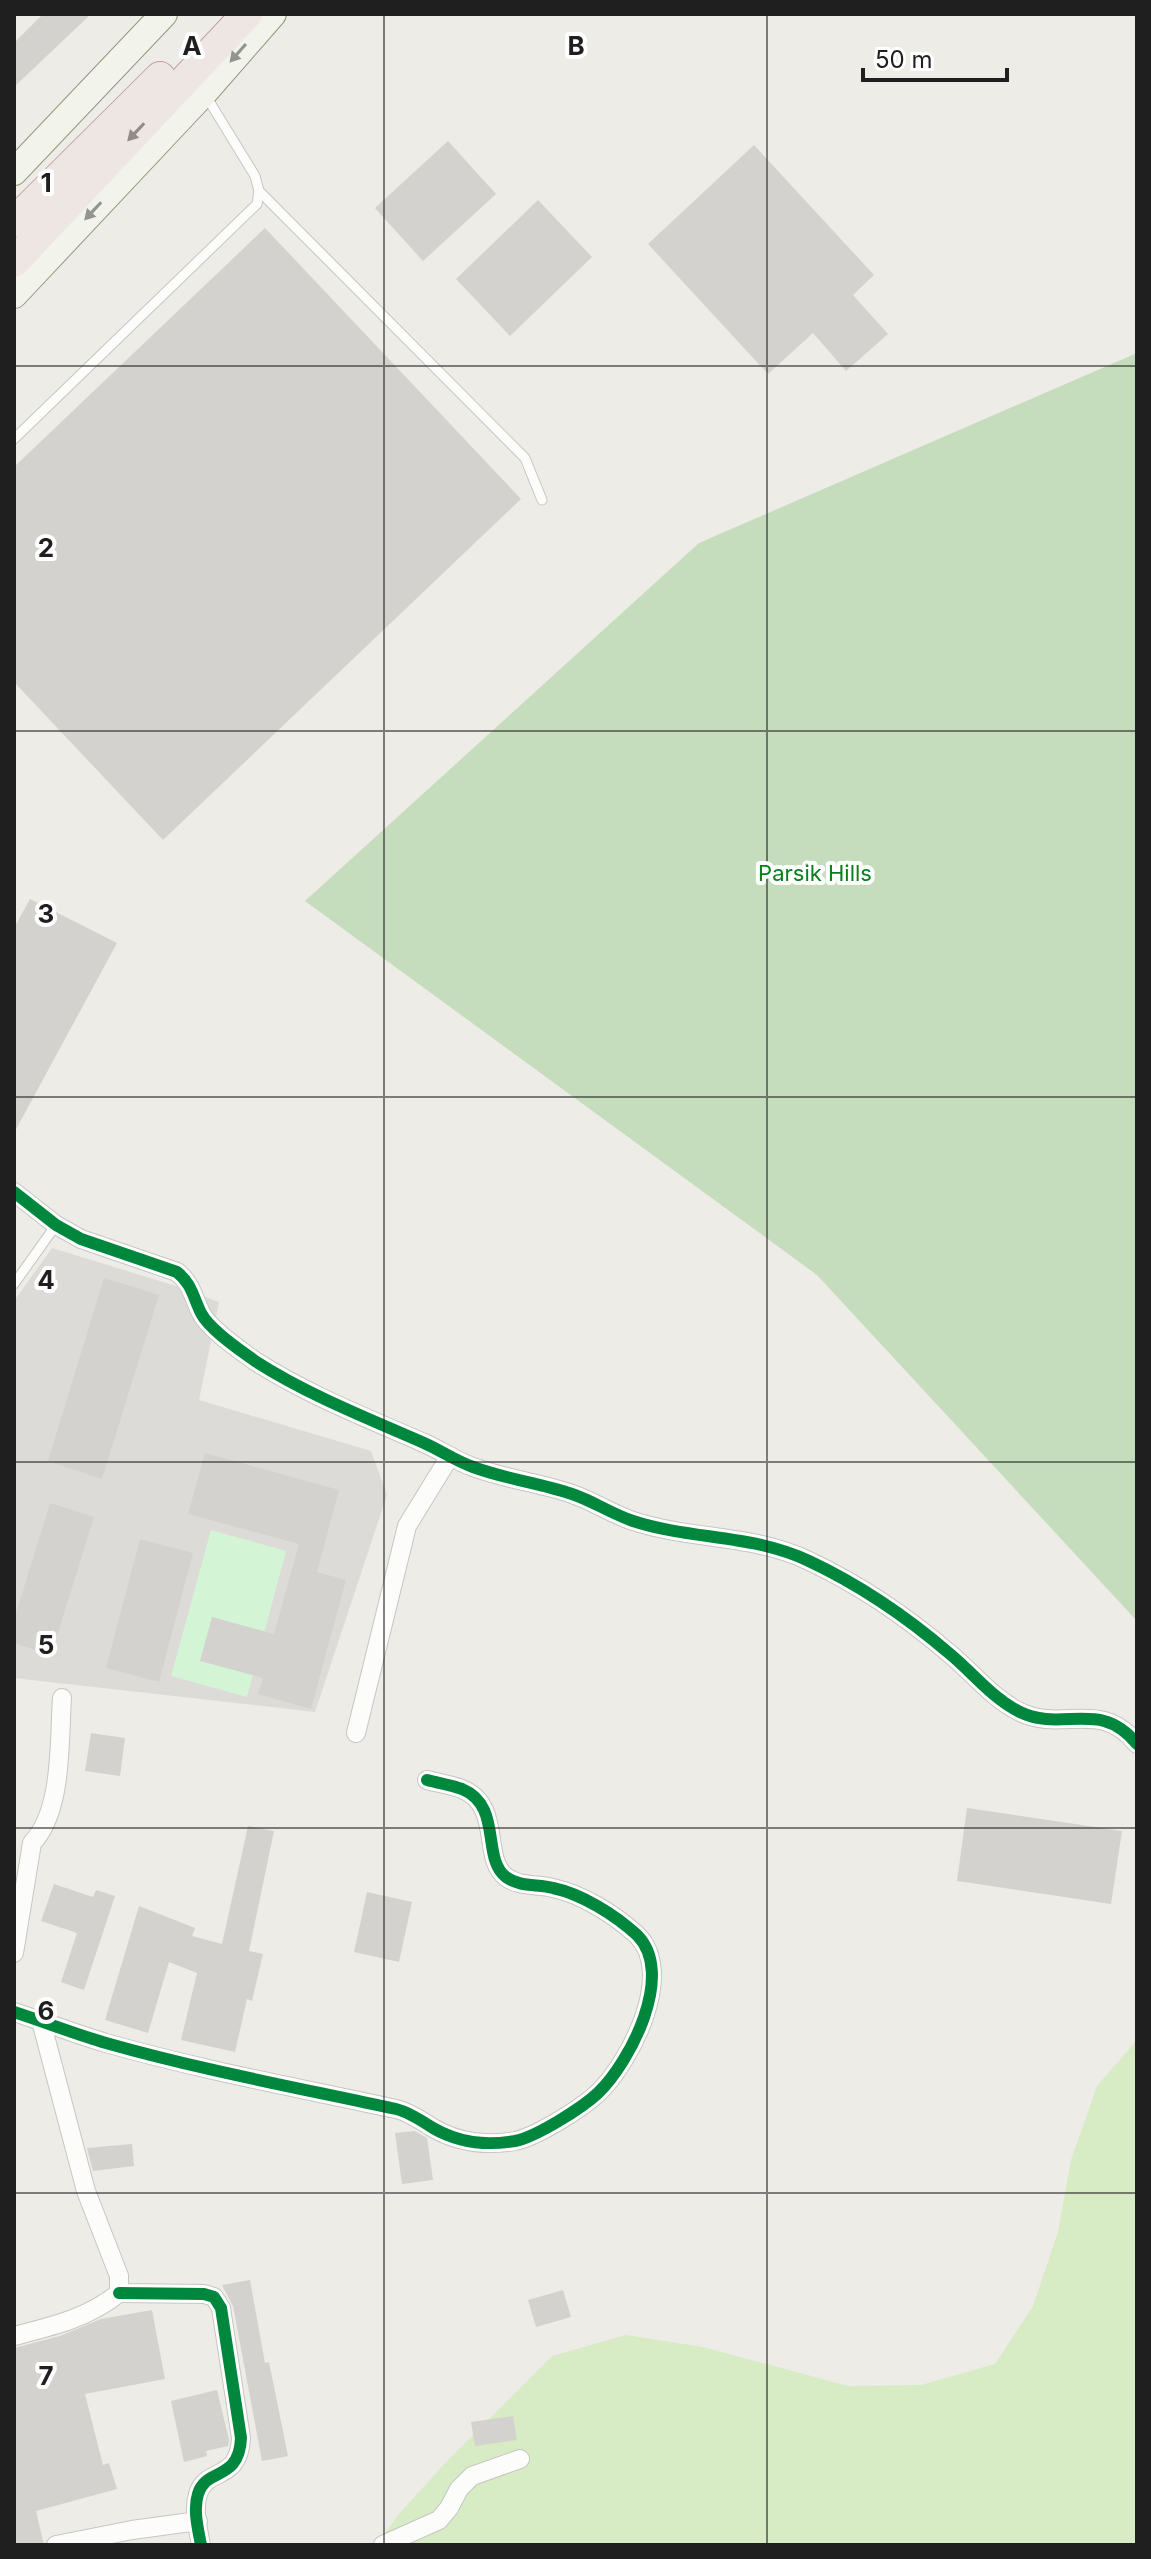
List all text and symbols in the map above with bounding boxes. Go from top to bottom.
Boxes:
text: A [182,30,202,61]
text: B [567,30,585,61]
scale bar [863,32,1007,82]
one-way arrow [230,43,247,63]
text: 50 m [875,45,933,74]
one-way arrow [127,122,145,141]
text: 1 [40,167,52,198]
one-way arrow [84,201,102,220]
text: 2 [38,532,54,563]
park label: Parsik Hills [758,860,872,886]
text: 3 [38,898,54,929]
text: 4 [37,1264,55,1295]
text: 5 [38,1629,54,1660]
text: 6 [38,1995,54,2026]
text: 7 [38,2360,54,2391]

